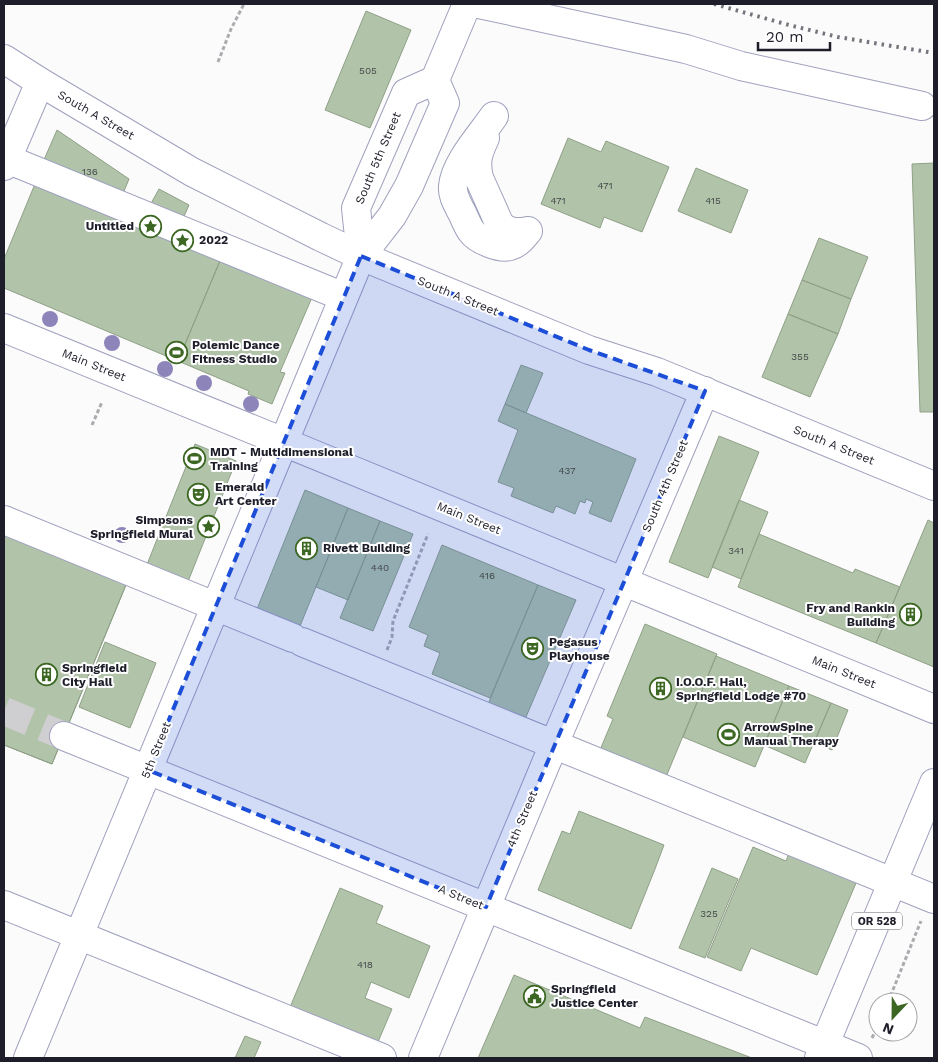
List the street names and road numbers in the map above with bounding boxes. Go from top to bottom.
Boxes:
street label: South A Street [55,87,137,143]
street label: South 5th Street [352,110,404,206]
street label: South A Street [415,273,501,319]
street label: Main Street [60,346,128,384]
street label: South A Street [791,422,877,468]
street label: South 4th Street [639,438,691,534]
street label: Main Street [435,499,503,537]
street label: Main Street [810,653,878,691]
street label: 5th Street [138,720,174,780]
street label: 4th Street [504,789,540,849]
street label: A Street [436,882,486,912]
road number: OR 528 [852,912,902,929]

